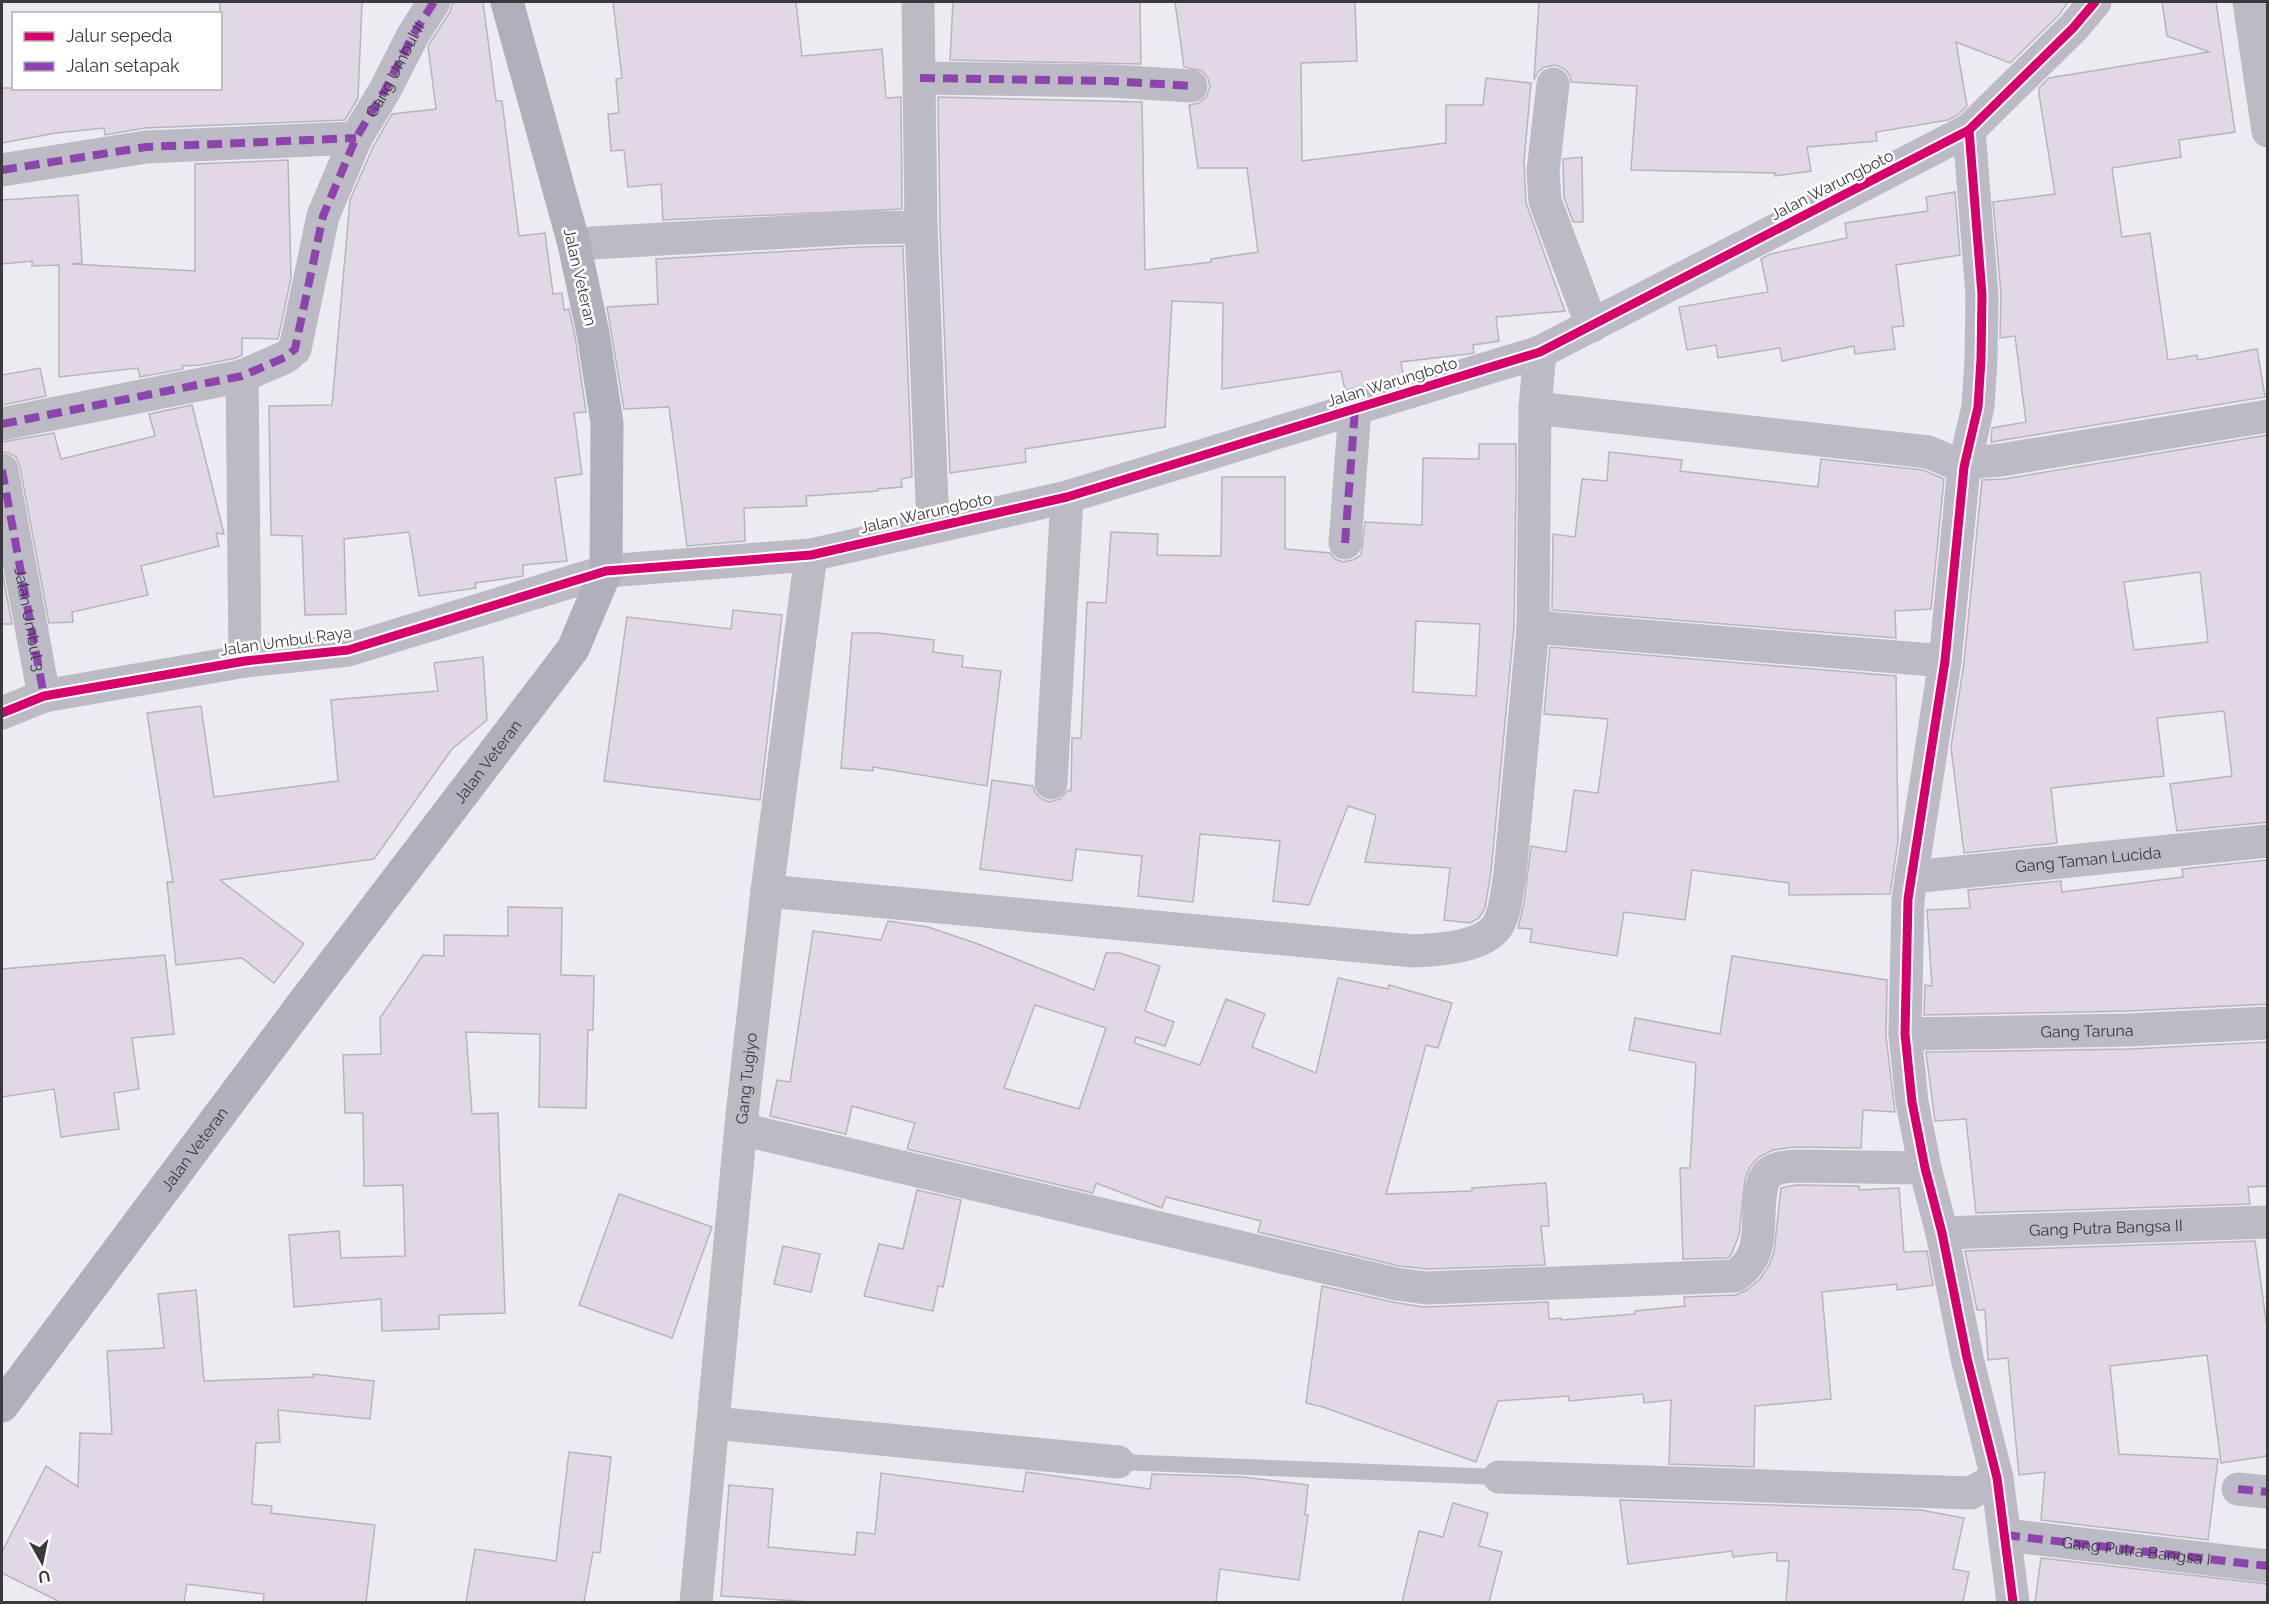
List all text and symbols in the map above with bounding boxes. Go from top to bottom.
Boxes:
legend [12,12,222,90]
street label: Gang Umbul II [361,18,428,121]
text: Jalur sepeda [66,25,172,46]
text: Jalan setapak [66,55,180,76]
street label: Jalan Warungboto [1767,146,1897,224]
street label: Jalan Veteran [560,226,600,328]
street label: Jalan Warungboto [1325,353,1459,411]
street label: Jalan Warungboto [858,489,994,537]
street label: Jalan Umbul 3 [11,566,49,673]
street label: Jalan Umbul Raya [219,622,353,660]
street label: Jalan Veteran [450,716,525,807]
street label: Gang Taman Lucida [2014,842,2162,876]
street label: Gang Taruna [2040,1020,2134,1041]
street label: Gang Tugiyo [732,1031,761,1125]
street label: Jalan Veteran [157,1103,232,1195]
street label: Gang Putra Bangsa II [2029,1215,2183,1240]
north arrow [12,1532,72,1592]
street label: Gang Putra Bangsa I [2061,1532,2212,1569]
text: U [37,1566,52,1587]

